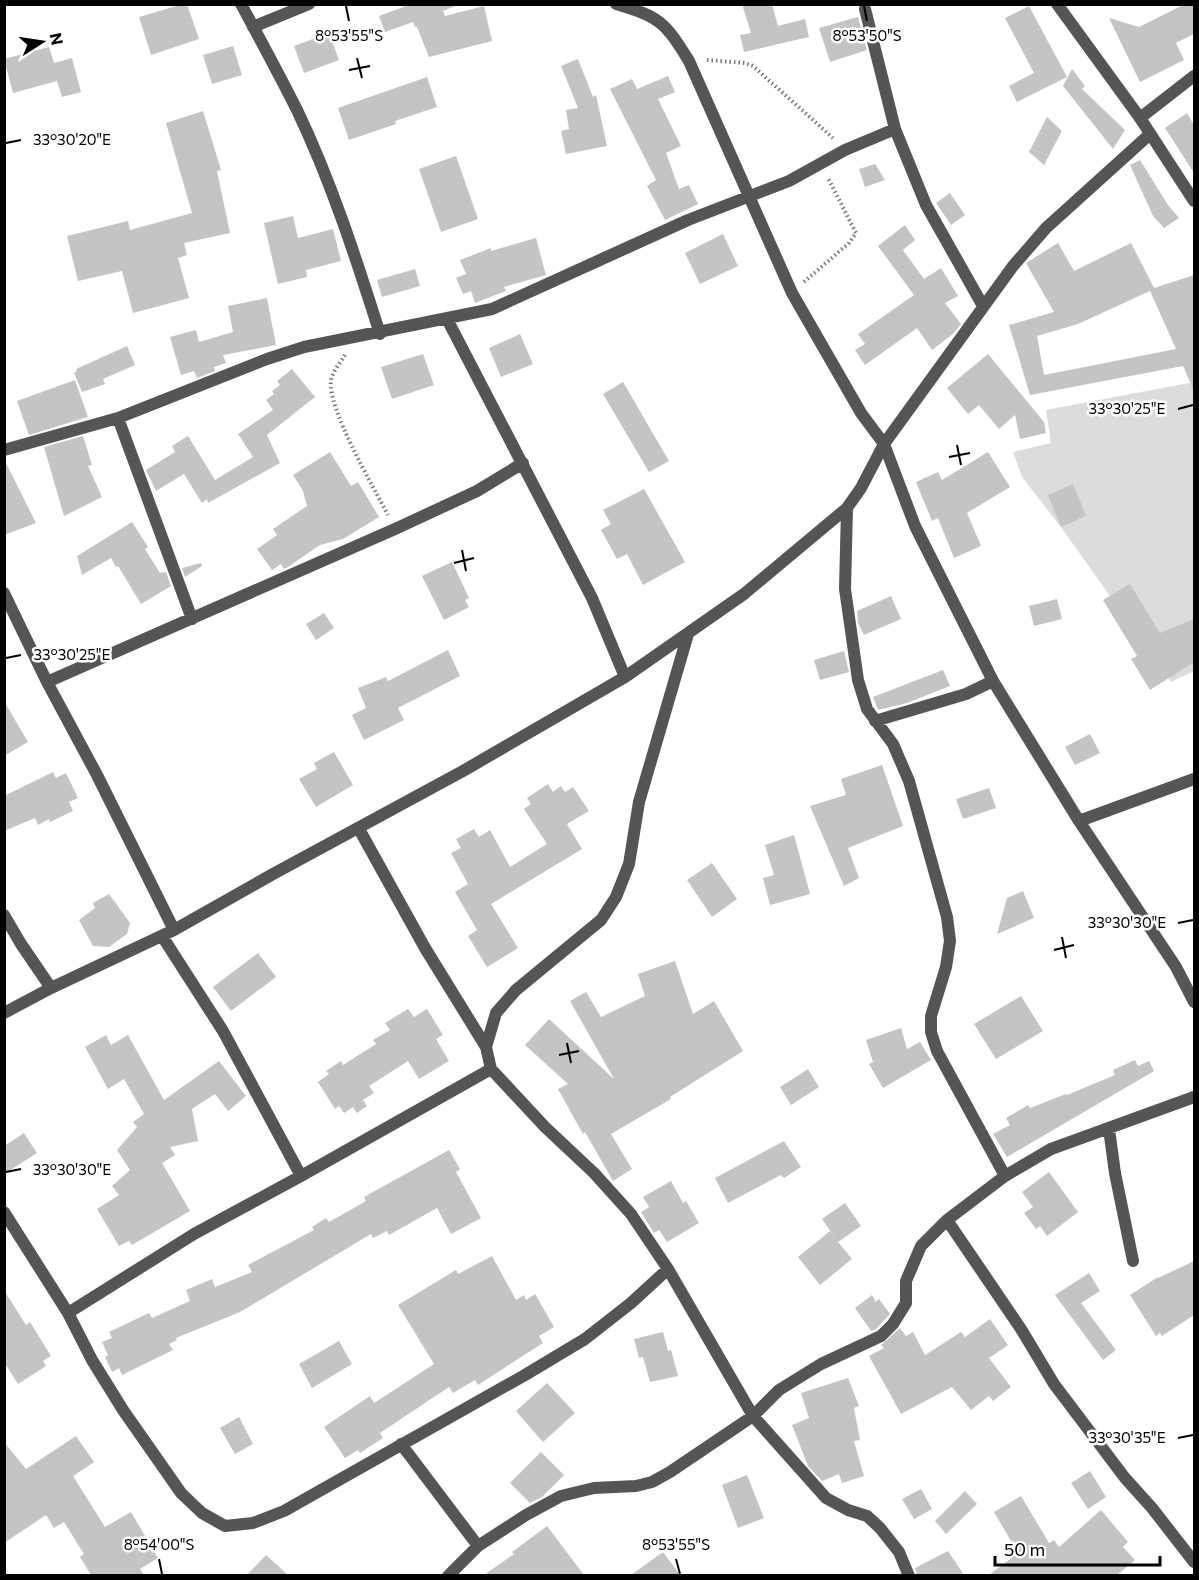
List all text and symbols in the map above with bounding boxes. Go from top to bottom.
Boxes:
north arrow [12,12,72,72]
text: 8°53'55"S [315,26,383,44]
text: 8°53'50"S [832,26,902,44]
text: N [47,31,68,47]
text: 33°30'20"E [33,130,111,148]
text: 33°30'25"E [1089,399,1166,417]
text: 33°30'25"E [34,645,111,663]
text: 33°30'30"E [1088,913,1166,931]
text: 33°30'30"E [33,1160,111,1178]
text: 33°30'35"E [1088,1428,1166,1446]
scale bar [995,1529,1160,1567]
text: 8°54'00"S [124,1535,195,1553]
text: 8°53'55"S [642,1535,710,1553]
text: 50 m [1004,1538,1045,1560]

